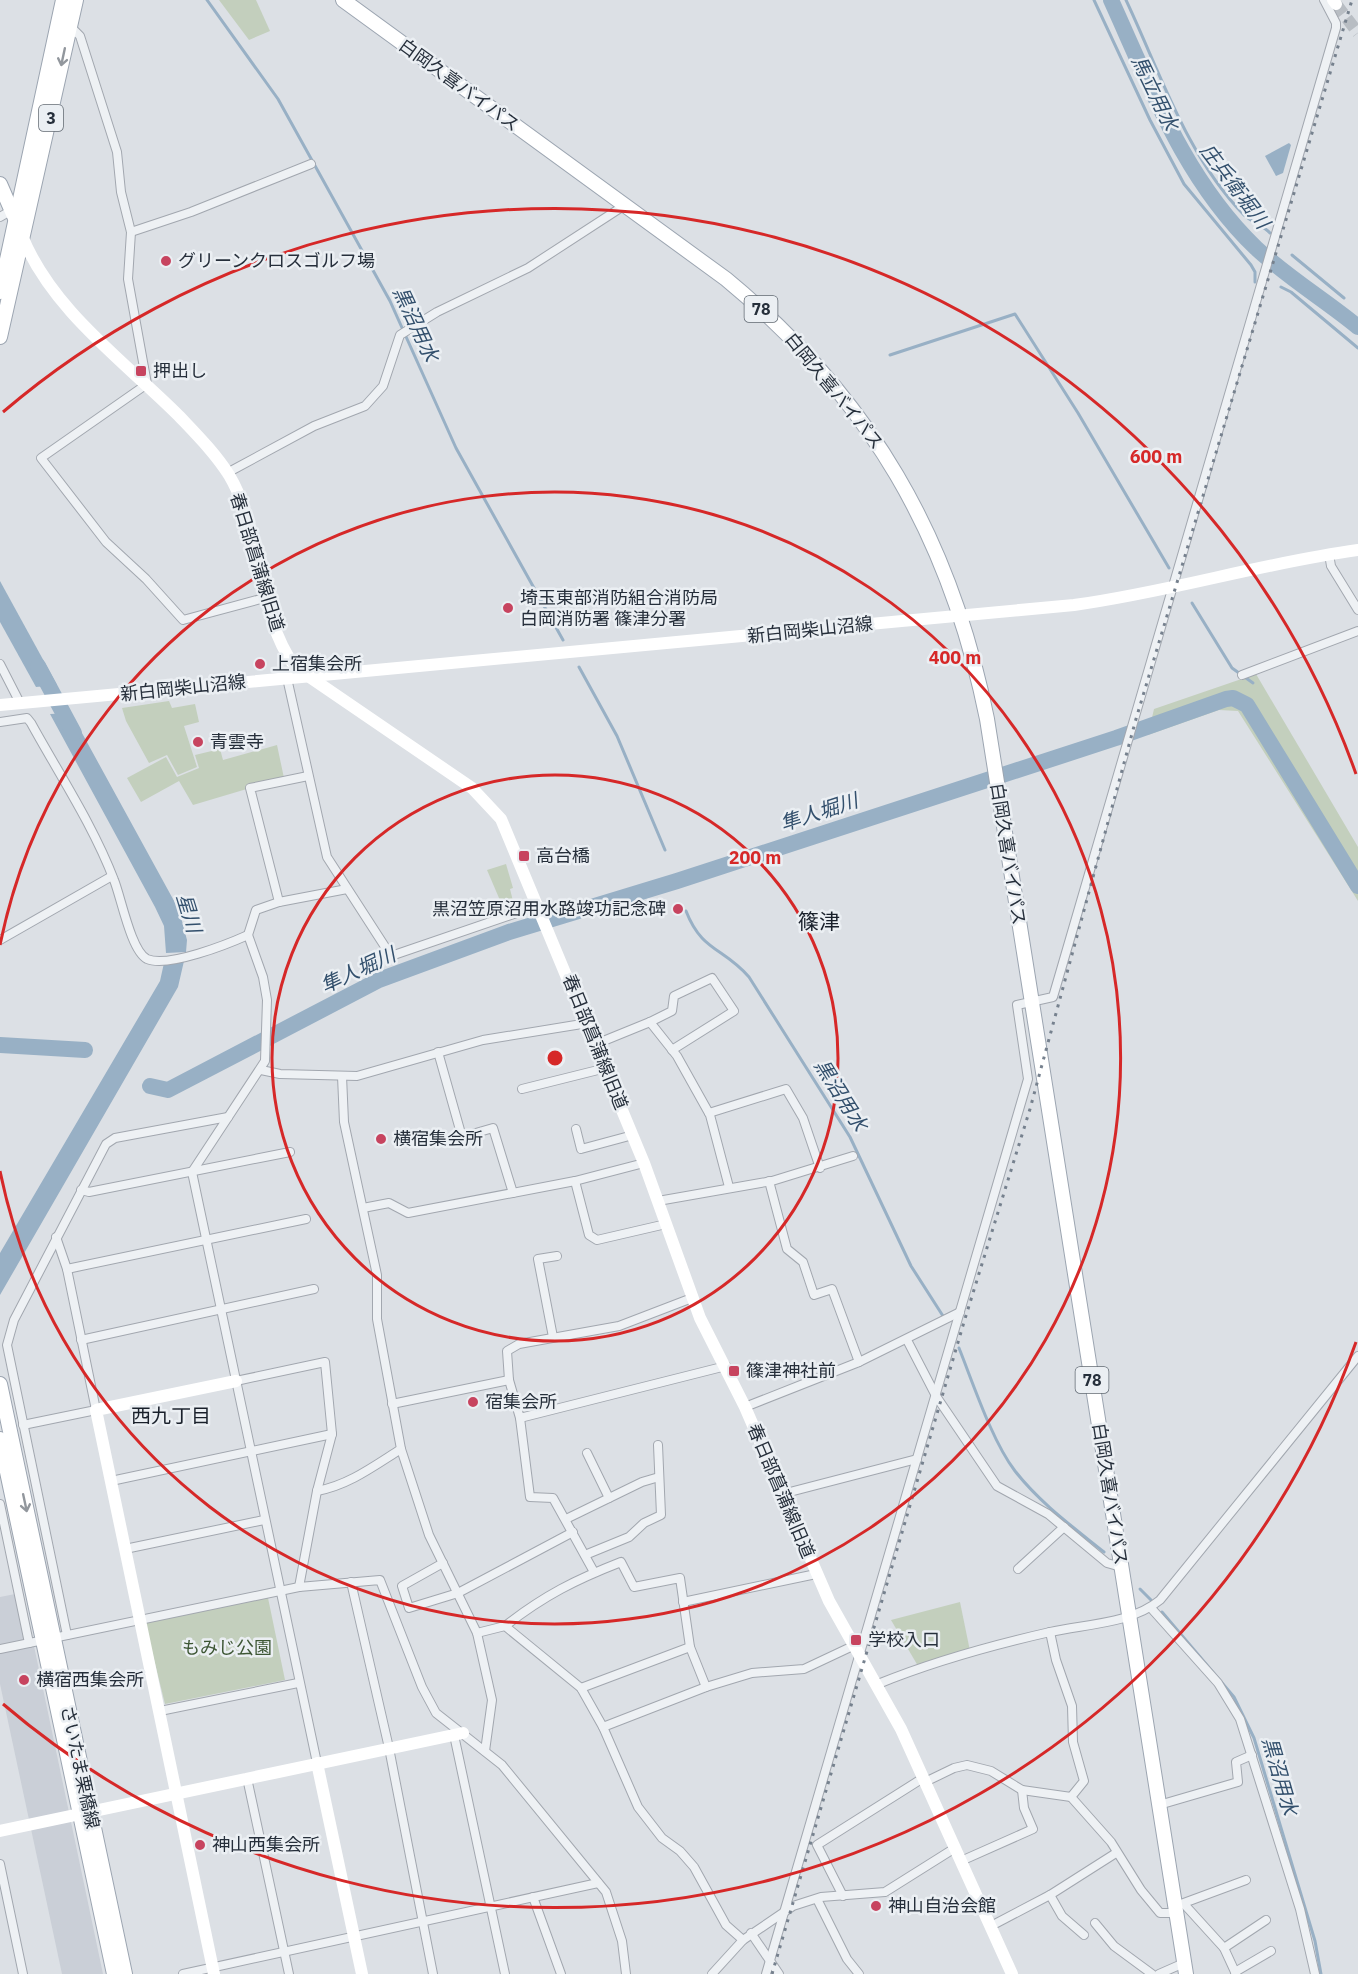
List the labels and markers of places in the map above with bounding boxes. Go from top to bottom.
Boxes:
place label: グリーンクロスゴルフ場 [178,249,375,272]
marker: グリーンクロスゴルフ場 [159,254,173,268]
place label: 押出し [153,359,207,382]
marker: 押出し [134,364,148,378]
place label: 埼玉東部消防組合消防局 白岡消防署 篠津分署 [520,586,718,630]
marker: 埼玉東部消防組合消防局 白岡消防署 篠津分署 [501,601,515,615]
place label: 上宿集会所 [272,652,362,675]
marker: 上宿集会所 [253,657,267,671]
place label: 青雲寺 [210,730,264,753]
marker: 青雲寺 [191,735,205,749]
place label: 高台橋 [536,844,590,867]
marker: 高台橋 [517,849,531,863]
place label: 黒沼笠原沼用水路竣功記念碑 [432,897,666,920]
marker: 黒沼笠原沼用水路竣功記念碑 [671,902,685,916]
centre of rings [545,1048,565,1068]
place label: 横宿集会所 [393,1127,483,1150]
marker: 横宿集会所 [374,1132,388,1146]
place label: 篠津神社前 [746,1359,836,1382]
marker: 篠津神社前 [727,1364,741,1378]
place label: 宿集会所 [485,1390,557,1413]
marker: 宿集会所 [466,1395,480,1409]
place label: 学校入口 [868,1628,940,1651]
marker: 学校入口 [849,1633,863,1647]
place label: 横宿西集会所 [36,1668,144,1691]
marker: 横宿西集会所 [17,1673,31,1687]
place label: 神山西集会所 [212,1833,320,1856]
marker: 神山西集会所 [193,1838,207,1852]
place label: 神山自治会館 [888,1894,996,1917]
marker: 神山自治会館 [869,1899,883,1913]

